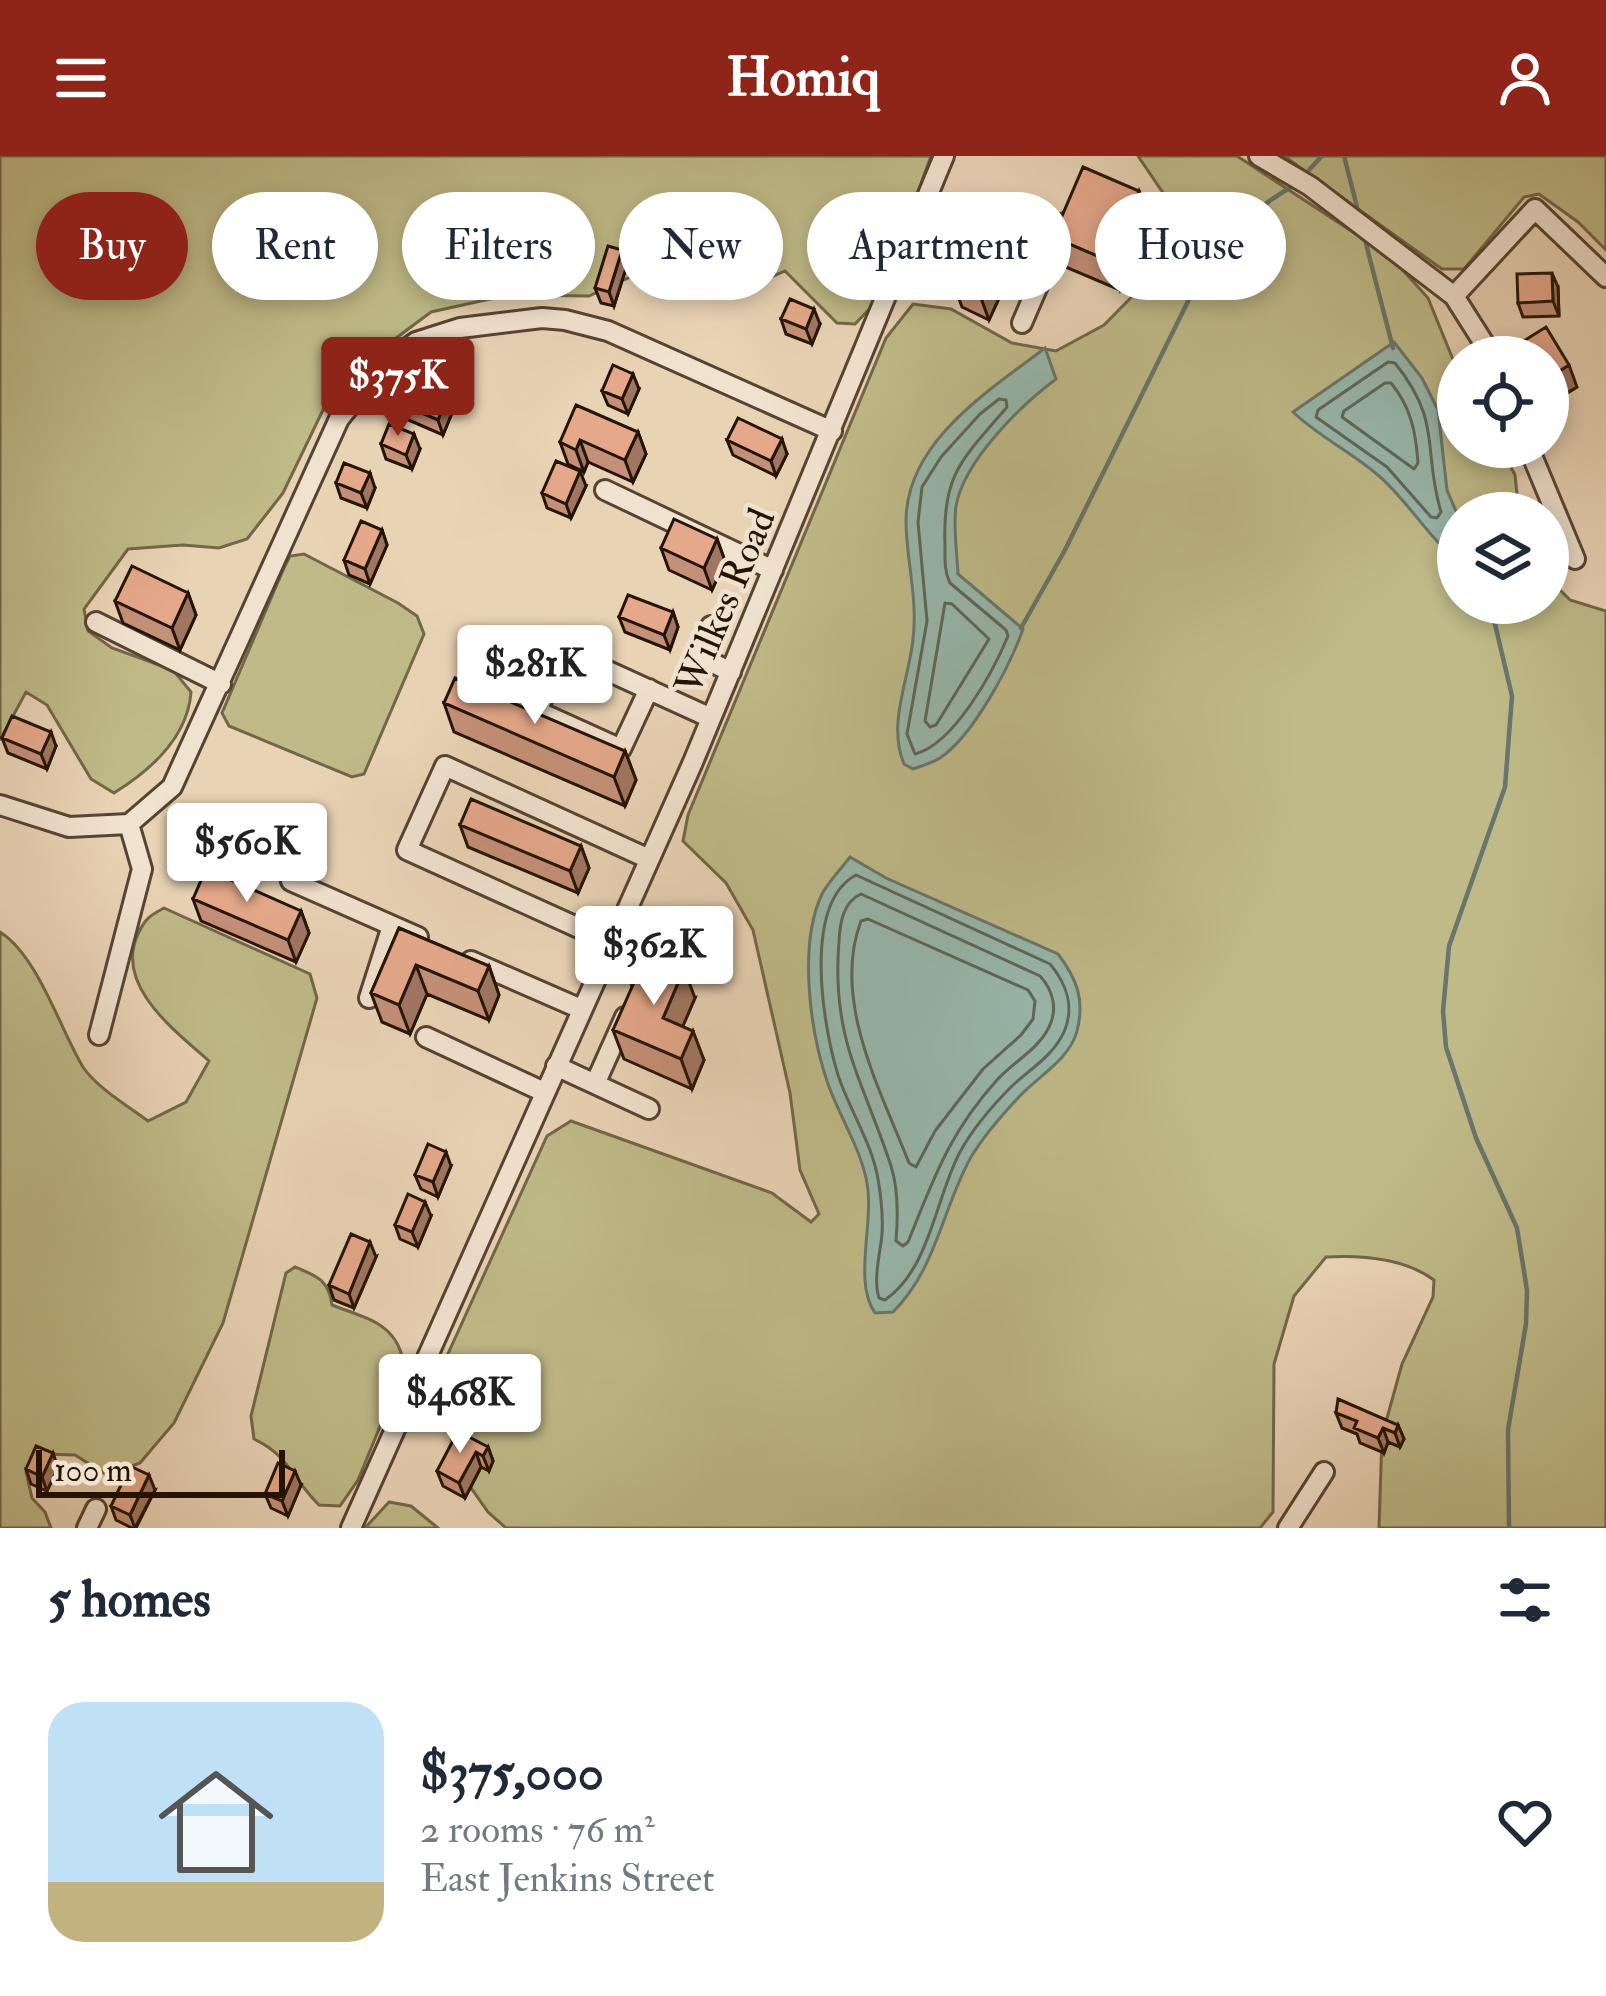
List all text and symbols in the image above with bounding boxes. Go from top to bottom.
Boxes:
text: Homiq [726,44,880,112]
icon: menu [48,45,114,111]
icon: person [1492,45,1558,111]
chip: Buy [36,192,188,300]
chip: Rent [212,192,378,300]
chip: Filters [402,192,595,300]
chip: New [619,192,783,300]
chip: Apartment [807,192,1071,300]
chip: House [1095,192,1286,300]
map controls [1437,336,1569,624]
button: locate [1437,336,1569,468]
pin: $375K [314,337,482,439]
text: $375K [348,351,448,400]
button: layers [1437,492,1569,624]
street label: Wilkes Road [664,501,787,703]
pin: $281K [451,625,619,727]
text: $281K [484,639,586,688]
pin: $560K [163,803,331,905]
text: $560K [194,817,300,866]
pin: $362K [570,906,738,1008]
text: $362K [602,920,706,969]
pin: $468K [376,1354,544,1456]
text: $468K [406,1368,514,1417]
scale bar [36,1444,285,1497]
text: 100 m [54,1450,132,1491]
icon: filters [1492,1567,1558,1633]
text: 5 homes [48,1568,211,1632]
text: $375,000 [420,1741,604,1805]
icon: home [144,1750,288,1894]
icon: heart [1492,1789,1558,1855]
text: 2 rooms · 76 m² [420,1805,655,1854]
text: East Jenkins Street [420,1854,715,1903]

